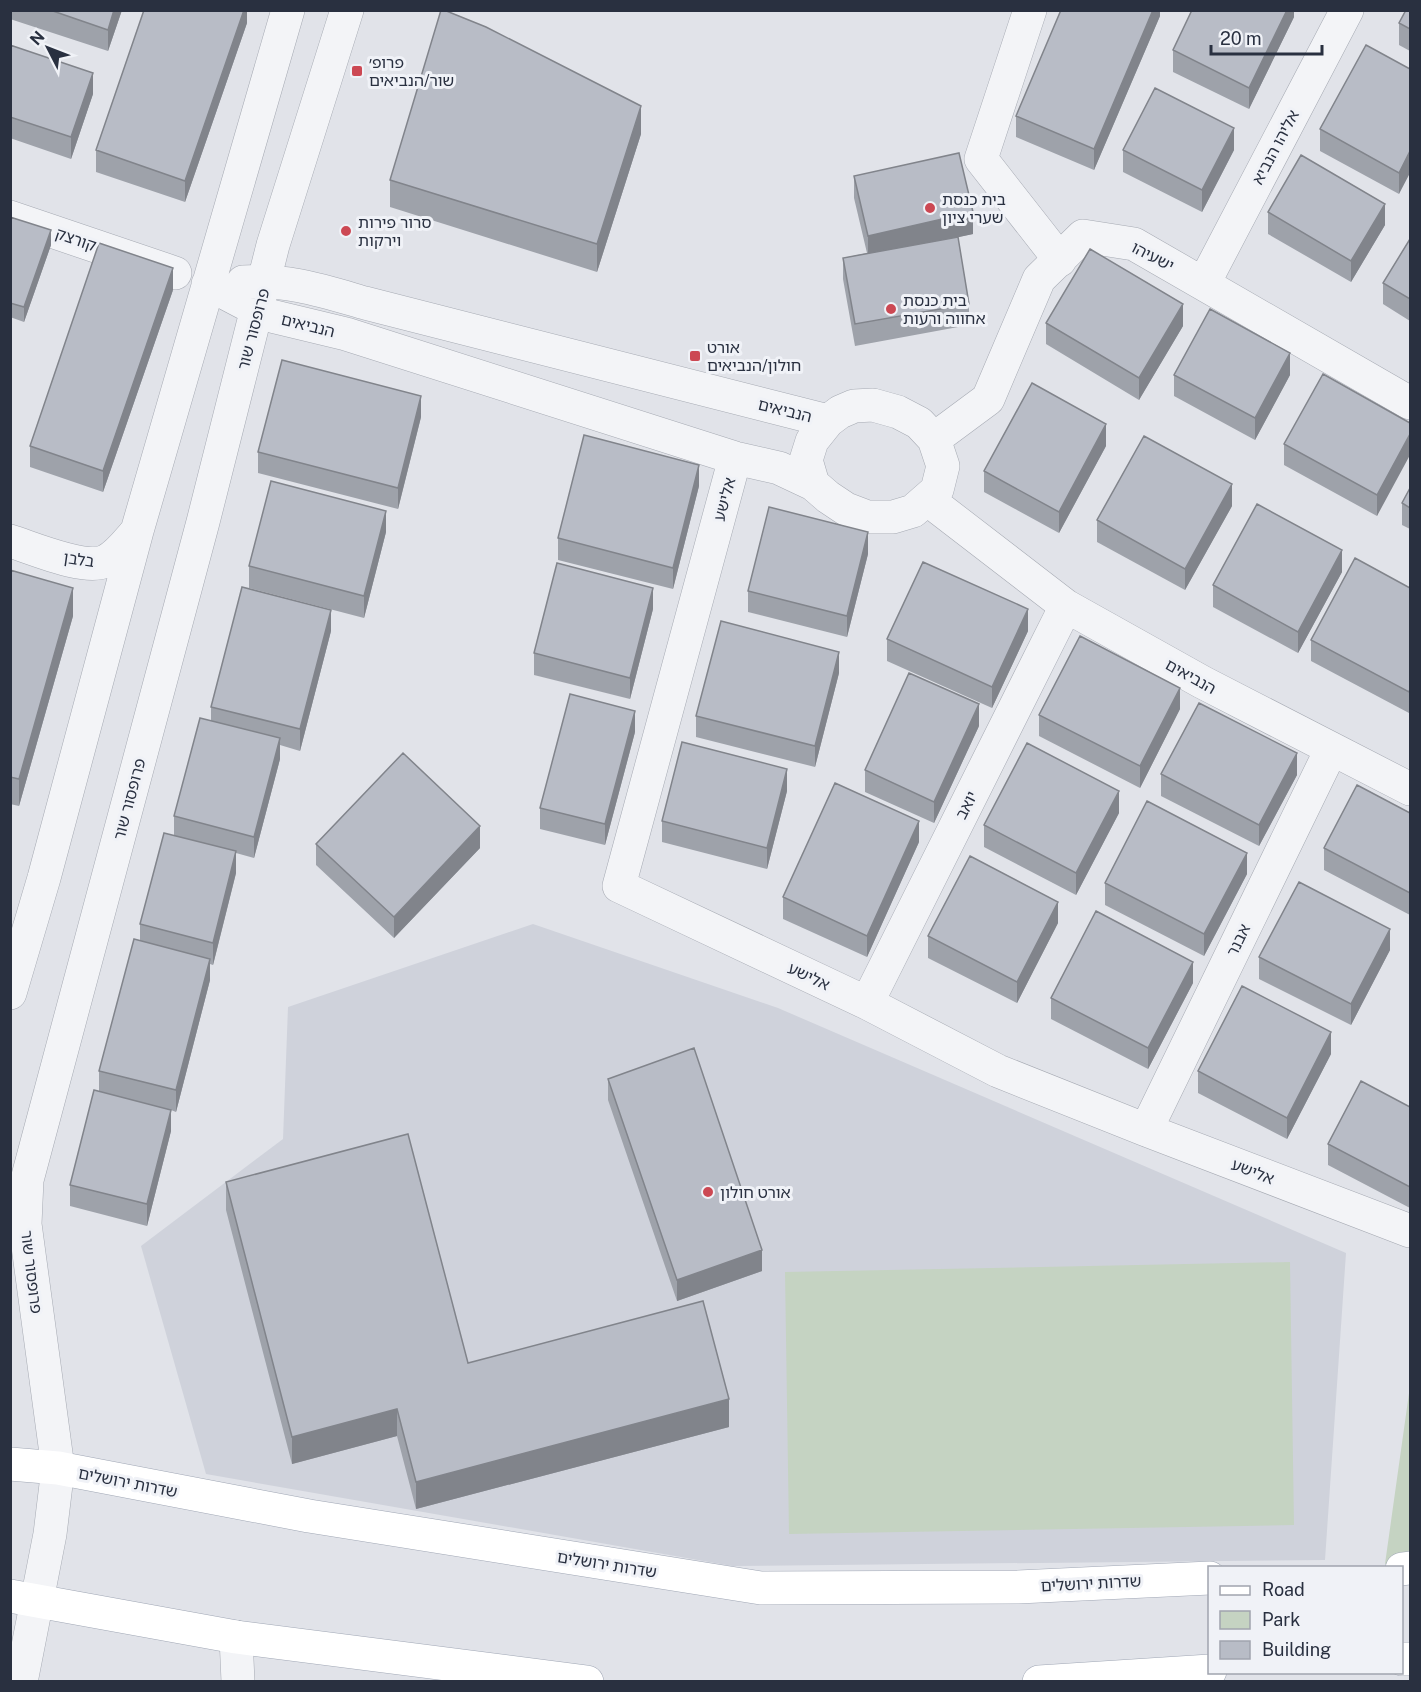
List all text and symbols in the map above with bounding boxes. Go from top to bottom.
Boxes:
north arrow [18,18,78,78]
scale bar [1211,18,1322,56]
text: N [26,27,48,49]
text: 20 m [1220,28,1262,49]
place label: פרופ׳ שור/הנביאים [369,53,454,90]
marker: פרופ׳ שור/הנביאים [350,64,364,78]
street label: אליהו הנביא [1248,107,1303,188]
place label: בית כנסת שערי ציון [942,190,1006,227]
marker: בית כנסת שערי ציון [923,201,937,215]
place label: סרור פירות וירקות [358,213,432,250]
street label: קורצק [53,224,99,255]
marker: סרור פירות וירקות [339,224,353,238]
street label: ישעיהו [1128,238,1177,275]
street label: פרופסור שור [233,286,274,372]
place label: בית כנסת אחווה ורעות [903,291,986,328]
marker: בית כנסת אחווה ורעות [884,302,898,316]
street label: הנביאים [279,310,337,341]
place label: אורט חולון/הנביאים [707,338,801,375]
marker: אורט חולון/הנביאים [688,349,702,363]
street label: הנביאים [756,395,814,426]
street label: אלישע [710,475,739,523]
street label: בלבן [62,548,96,571]
street label: הנביאים [1162,655,1219,698]
street label: פרופסור שור [109,756,150,842]
street label: יואב [951,788,981,822]
street label: אבנר [1223,921,1254,960]
street label: אלישע [785,958,833,994]
street label: אלישע [1229,1155,1277,1188]
place label: אורט חולון [720,1183,791,1202]
marker: אורט חולון [701,1185,715,1199]
street label: פרופסור שור [17,1229,46,1315]
street label: שדרות ירושלים [77,1464,179,1501]
street label: שדרות ירושלים [556,1547,658,1582]
legend [1208,1566,1403,1674]
street label: שדרות ירושלים [1040,1571,1142,1596]
text: Road [1262,1579,1305,1600]
text: Park [1262,1609,1300,1630]
text: Building [1262,1639,1331,1660]

